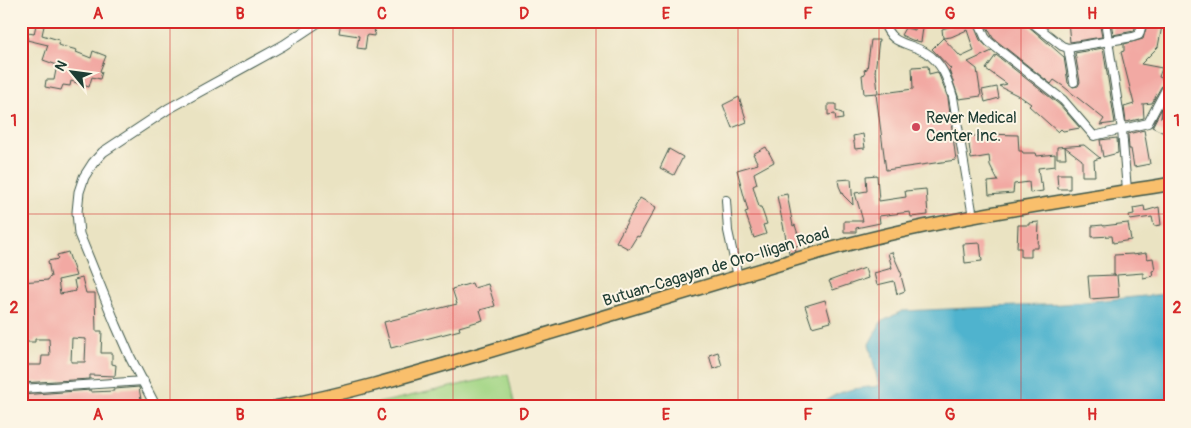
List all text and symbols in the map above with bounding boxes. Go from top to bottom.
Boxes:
text: A [93,4,104,24]
text: B [235,4,245,24]
text: C [377,4,387,24]
text: D [519,4,529,24]
text: E [662,4,671,24]
text: F [803,4,813,24]
text: G [945,4,956,24]
text: H [1087,4,1097,24]
north arrow [48,48,98,98]
text: N [51,58,71,74]
place label: Rever Medical Center Inc. [926,108,1017,146]
text: 1 [11,111,17,131]
text: 1 [1174,111,1180,131]
marker: Rever Medical Center Inc. [910,121,922,133]
street label: Butuan-Cagayan de Oro-Iligan Road [600,223,832,311]
text: 2 [10,298,19,318]
text: 2 [1173,298,1182,318]
text: A [93,405,104,425]
text: B [235,405,245,425]
text: C [377,405,387,425]
text: D [519,405,529,425]
text: E [662,405,671,425]
text: F [803,405,813,425]
text: G [945,405,956,425]
text: H [1087,405,1097,425]

